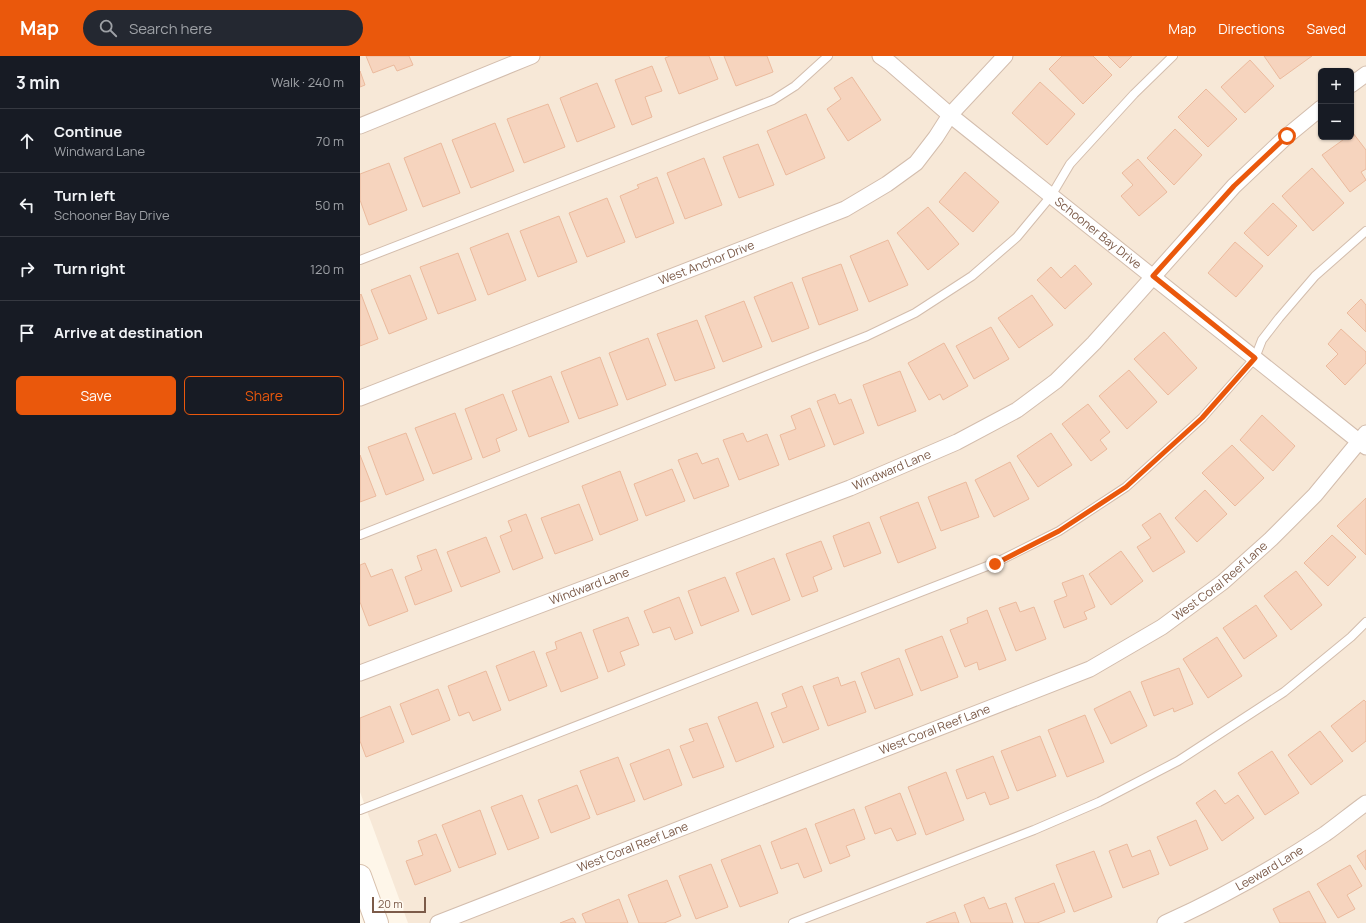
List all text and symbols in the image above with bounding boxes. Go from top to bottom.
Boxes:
search box [83,10,363,46]
text: Map [20,15,59,41]
icon: search [97,17,119,39]
text: Search here [129,18,212,39]
text: Map [1168,19,1196,38]
text: Directions [1218,19,1285,38]
text: Saved [1307,19,1346,38]
map controls [1318,68,1354,140]
button: + [1318,68,1354,104]
text: 3 min [16,71,60,94]
text: Walk · 240 m [271,73,344,91]
button: − [1318,104,1354,140]
text: Continue [54,121,122,142]
route start [1278,127,1296,145]
icon: ahead [16,130,38,152]
text: 70 m [316,132,344,150]
text: Windward Lane [54,142,145,160]
text: Turn left [54,185,116,206]
street label: Schooner Bay Drive [1051,193,1145,273]
icon: left [16,194,38,216]
text: 50 m [315,196,344,214]
text: Schooner Bay Drive [54,206,170,224]
street label: West Anchor Drive [656,236,757,289]
icon: right [16,258,38,280]
text: Turn right [54,258,125,279]
text: 120 m [310,260,344,278]
icon: arrive [16,322,38,344]
text: Arrive at destination [54,322,203,343]
button: Save [16,376,176,415]
button: Share [184,376,344,415]
street label: Windward Lane [849,445,933,494]
street label: West Coral Reef Lane [1169,537,1271,625]
route end [986,555,1004,573]
street label: Windward Lane [547,563,631,609]
street label: West Coral Reef Lane [876,700,993,758]
street label: West Coral Reef Lane [575,817,691,876]
street label: Leeward Lane [1232,841,1306,895]
scale bar [372,895,426,914]
text: 20 m [378,896,403,911]

